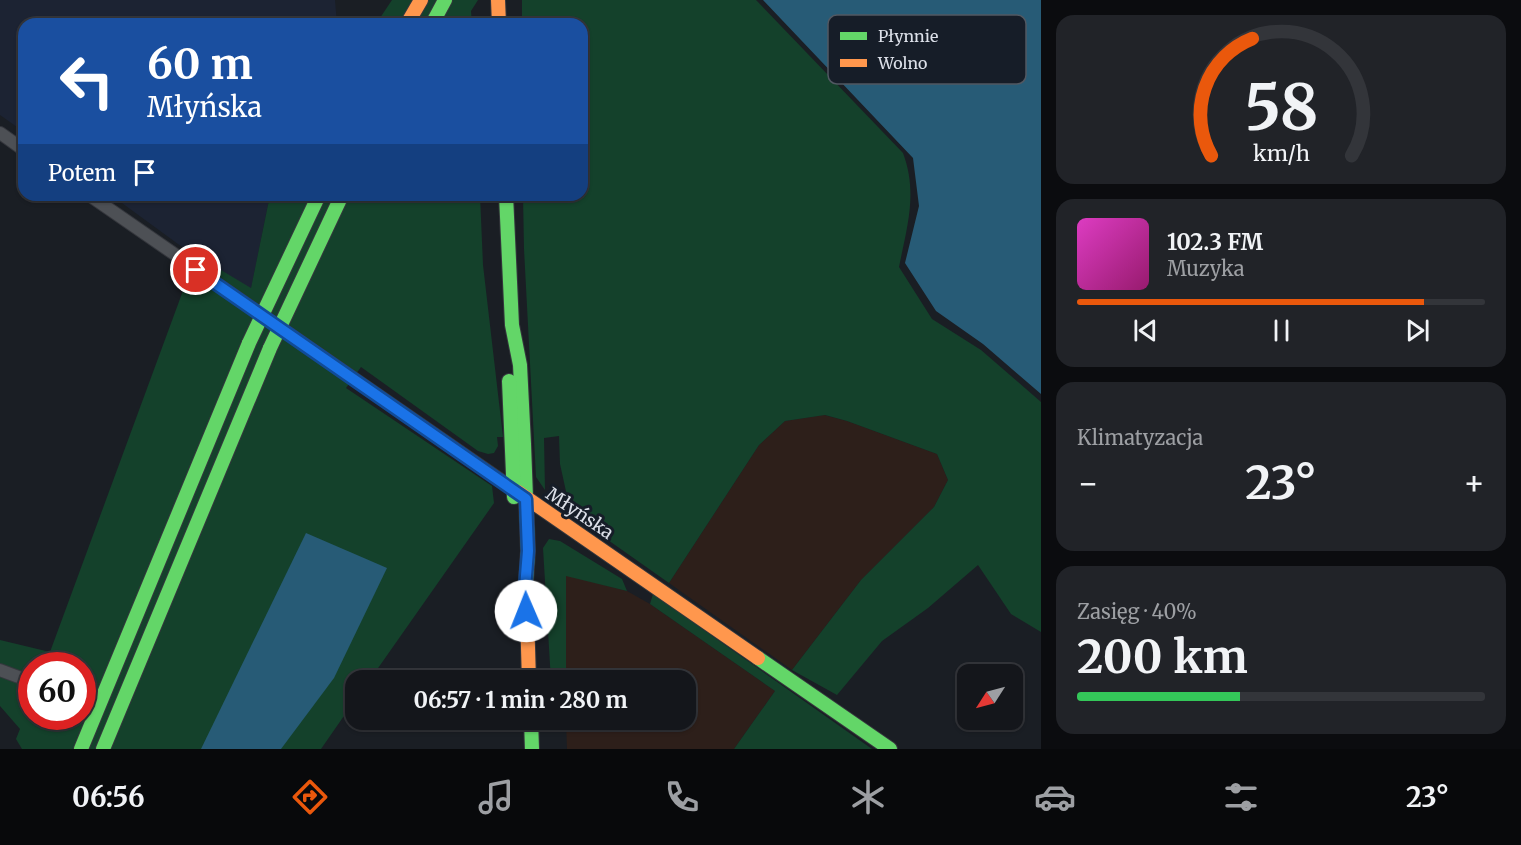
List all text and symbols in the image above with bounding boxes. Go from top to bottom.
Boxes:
legend [828,15,1026,84]
text: Płynnie [878,26,938,46]
text: 60 m [147,38,253,90]
icon: left [48,42,126,120]
text: Wolno [877,53,927,73]
text: 58 [1244,69,1318,147]
text: Młyńska [147,90,262,124]
text: km/h [1253,141,1309,168]
icon: arrive [128,156,161,189]
text: Potem [48,159,116,187]
text: 102.3 FM [1167,228,1263,256]
pin [170,244,221,295]
icon: arrive [179,253,212,286]
text: Muzyka [1167,256,1244,281]
icon: previous [1129,314,1162,347]
icon: pause [1265,314,1298,347]
icon: next [1401,314,1434,347]
text: Klimatyzacja [1077,425,1203,450]
text: 23° [1245,455,1317,511]
text: − [1077,463,1099,504]
text: + [1463,463,1485,504]
street label: Młyńska [542,482,618,544]
position arrow [494,579,558,643]
text: Zasięg · 40% [1077,599,1197,624]
text: 200 km [1077,629,1248,685]
speed limit sign: 60 [18,652,96,730]
north arrow [957,664,1023,730]
map controls [957,664,1023,730]
text: 06:57 · 1 min · 280 m [413,686,628,714]
icon: directions [289,776,331,818]
icon: music [475,776,517,818]
icon: phone [661,776,703,818]
icon: climate [847,776,889,818]
icon: car [1034,776,1076,818]
icon: filters [1220,776,1262,818]
text: 06:56 [72,780,145,814]
text: 23° [1406,780,1449,814]

